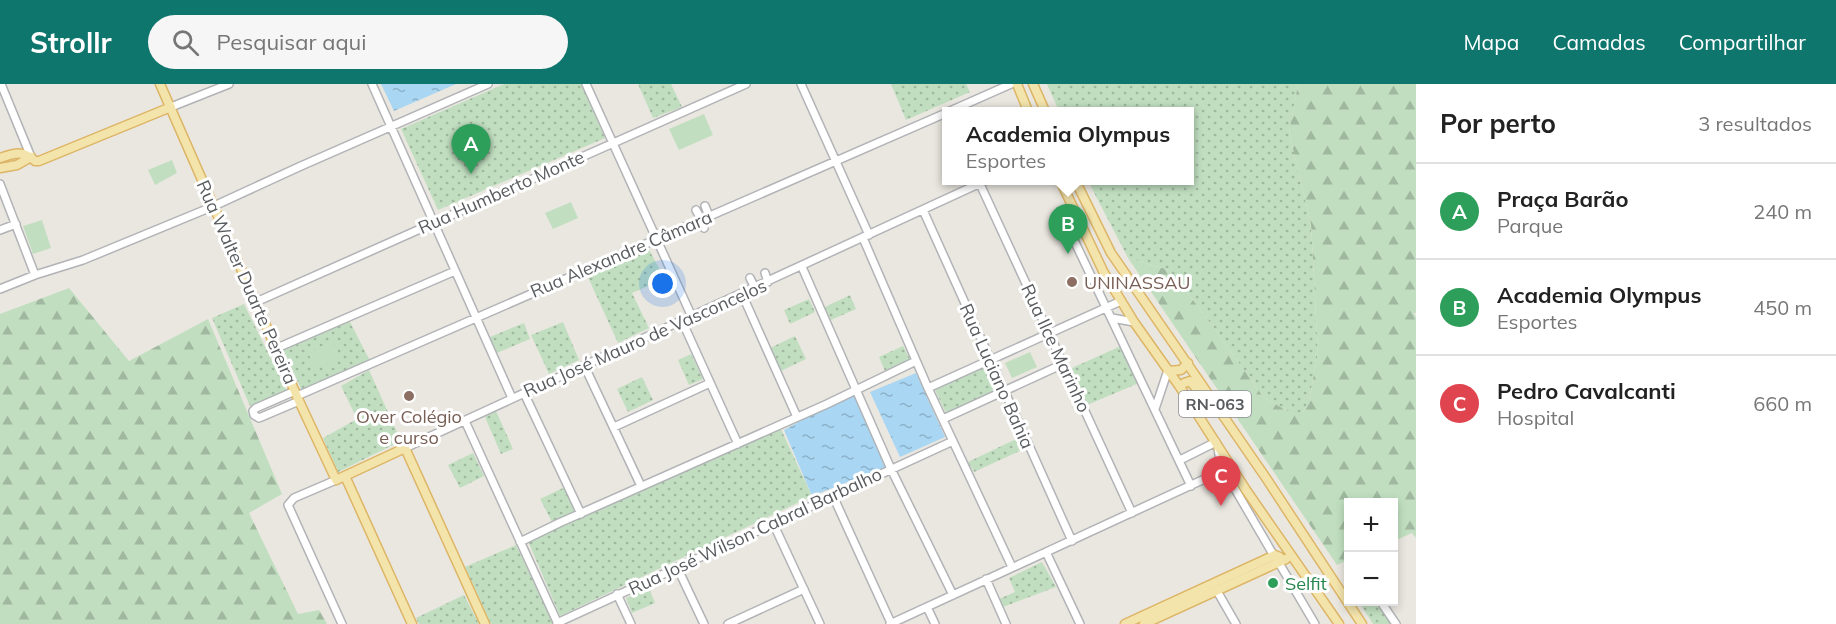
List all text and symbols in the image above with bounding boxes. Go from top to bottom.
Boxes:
search box [148,15,568,69]
text: Strollr [30,25,112,60]
icon: search [169,26,202,59]
text: Pesquisar aqui [217,28,367,56]
text: Mapa [1464,29,1519,55]
text: Camadas [1552,29,1646,55]
text: Compartilhar [1679,29,1806,55]
popup [942,107,1194,185]
text: Por perto [1440,107,1556,140]
text: 3 resultados [1698,111,1812,136]
text: Academia Olympus [966,120,1170,148]
pin: A [452,124,490,174]
street label: Rua Humberto Monte [414,145,588,239]
text: Esportes [966,148,1046,173]
street label: Rua Walter Duarte Pereira [192,176,302,388]
text: Praça Barão [1497,185,1628,213]
text: A [1452,199,1467,224]
text: 240 m [1753,199,1812,224]
pin: B [1048,204,1088,254]
street label: Rua Alexandre Câmara [527,205,715,303]
text: Parque [1497,213,1563,238]
your location [648,269,677,298]
place label: UNINASSAU [1084,271,1190,294]
street label: Rua José Mauro de Vasconcelos [520,274,770,402]
marker: UNINASSAU [1065,275,1079,289]
street label: Rua Ilce Marinho [1016,280,1096,416]
text: Academia Olympus [1497,281,1702,309]
text: B [1453,295,1466,320]
text: 450 m [1753,295,1812,320]
street label: Rua Luciano Bahia [955,300,1039,452]
text: Esportes [1497,309,1577,334]
text: Pedro Cavalcanti [1497,377,1676,405]
marker: Over Colégio e curso [402,389,416,403]
road number: RN-063 [1179,391,1251,417]
text: C [1453,391,1466,416]
text: 660 m [1753,391,1812,416]
place label: Over Colégio e curso [356,405,462,449]
text: Hospital [1497,405,1574,430]
pin: C [1202,456,1240,506]
street label: Rua José Wilson Cabral Barbalho [625,462,885,600]
map controls [1344,498,1398,606]
button: + [1344,498,1398,552]
button: − [1344,552,1398,606]
place label: Selfit [1285,572,1327,595]
marker: Selfit [1266,576,1280,590]

